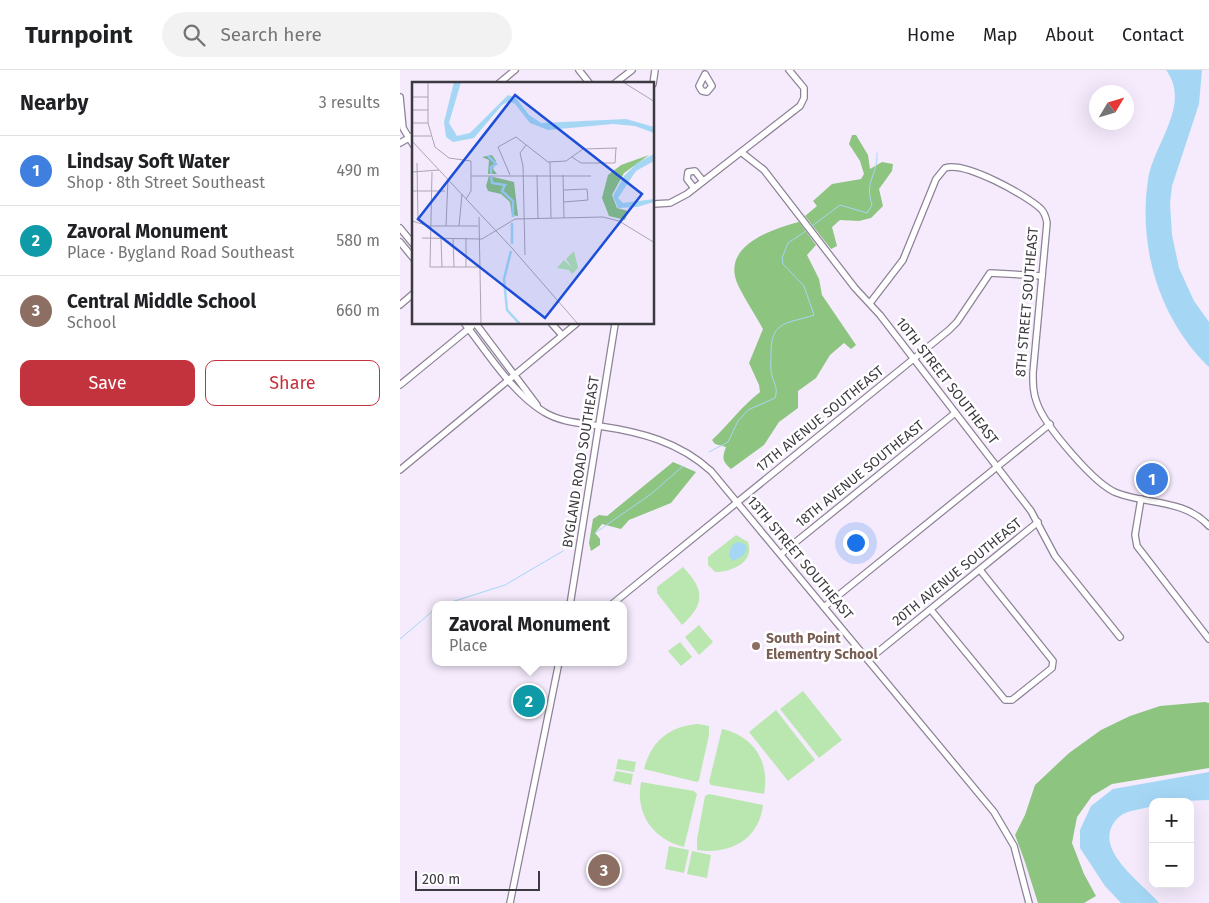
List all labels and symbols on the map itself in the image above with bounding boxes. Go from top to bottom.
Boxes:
inset map [412,82,655,325]
north arrow [1089,85,1134,130]
street label: 8TH STREET SOUTHEAST [1012,226,1042,378]
street label: 10TH STREET SOUTHEAST [892,314,1002,448]
street label: 17TH AVENUE SOUTHEAST [753,362,888,476]
street label: BYGLAND ROAD SOUTHEAST [559,374,603,549]
street label: 18TH AVENUE SOUTHEAST [792,416,928,531]
pin: 1 [1136,460,1168,498]
street label: 13TH STREET SOUTHEAST [743,493,857,624]
street label: 20TH AVENUE SOUTHEAST [889,514,1026,629]
your location [843,530,869,556]
place label: South Point Elementry School [766,630,878,663]
marker: South Point Elementry School [750,640,762,652]
pin: 2 [513,682,545,720]
pin: 3 [588,851,620,889]
scale bar [415,868,540,891]

